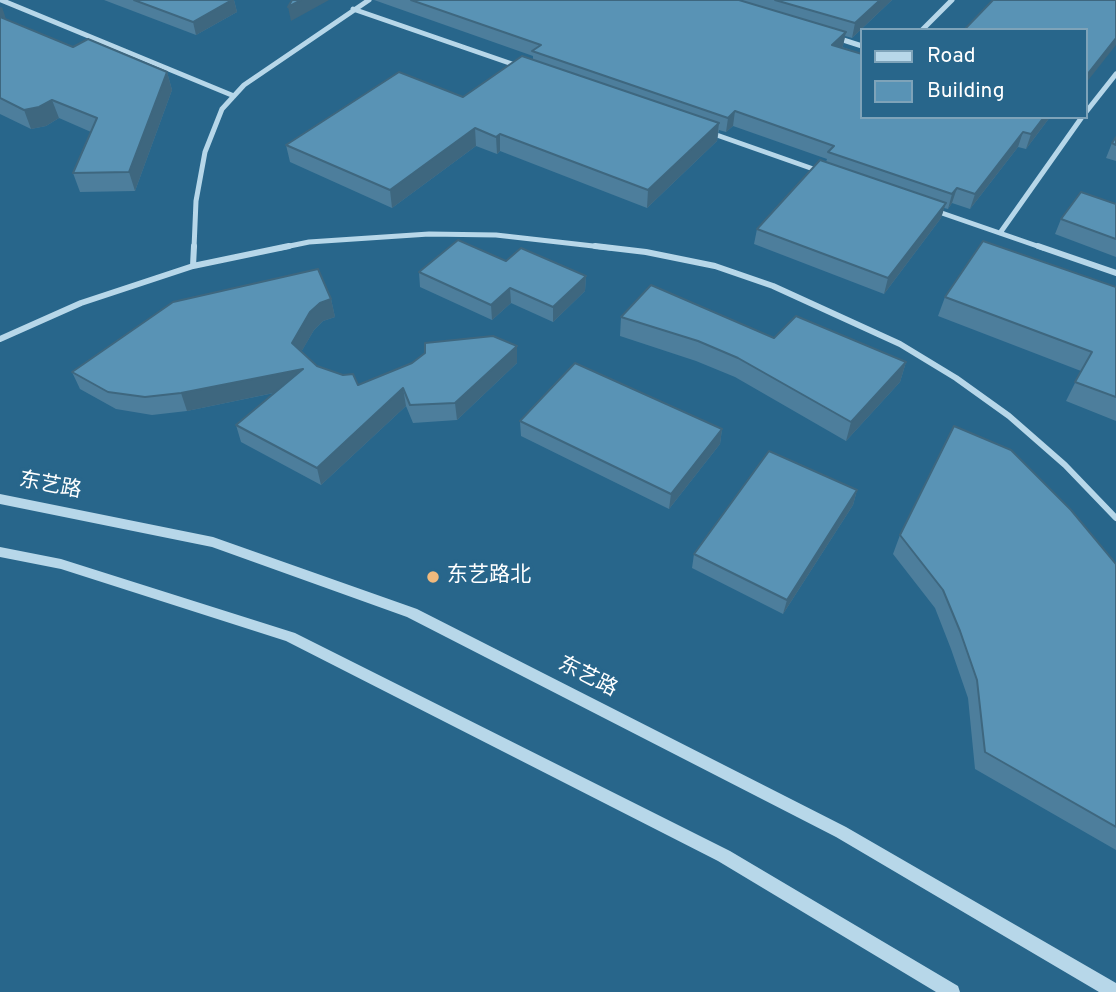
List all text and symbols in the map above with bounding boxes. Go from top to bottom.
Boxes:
legend [860,28,1088,119]
text: Road [927,43,976,70]
text: Building [927,78,1005,105]
street label: 东艺路 [17,469,83,505]
place label: 东艺路北 [447,564,531,590]
marker: 东艺路北 [425,569,441,585]
street label: 东艺路 [553,652,621,704]

